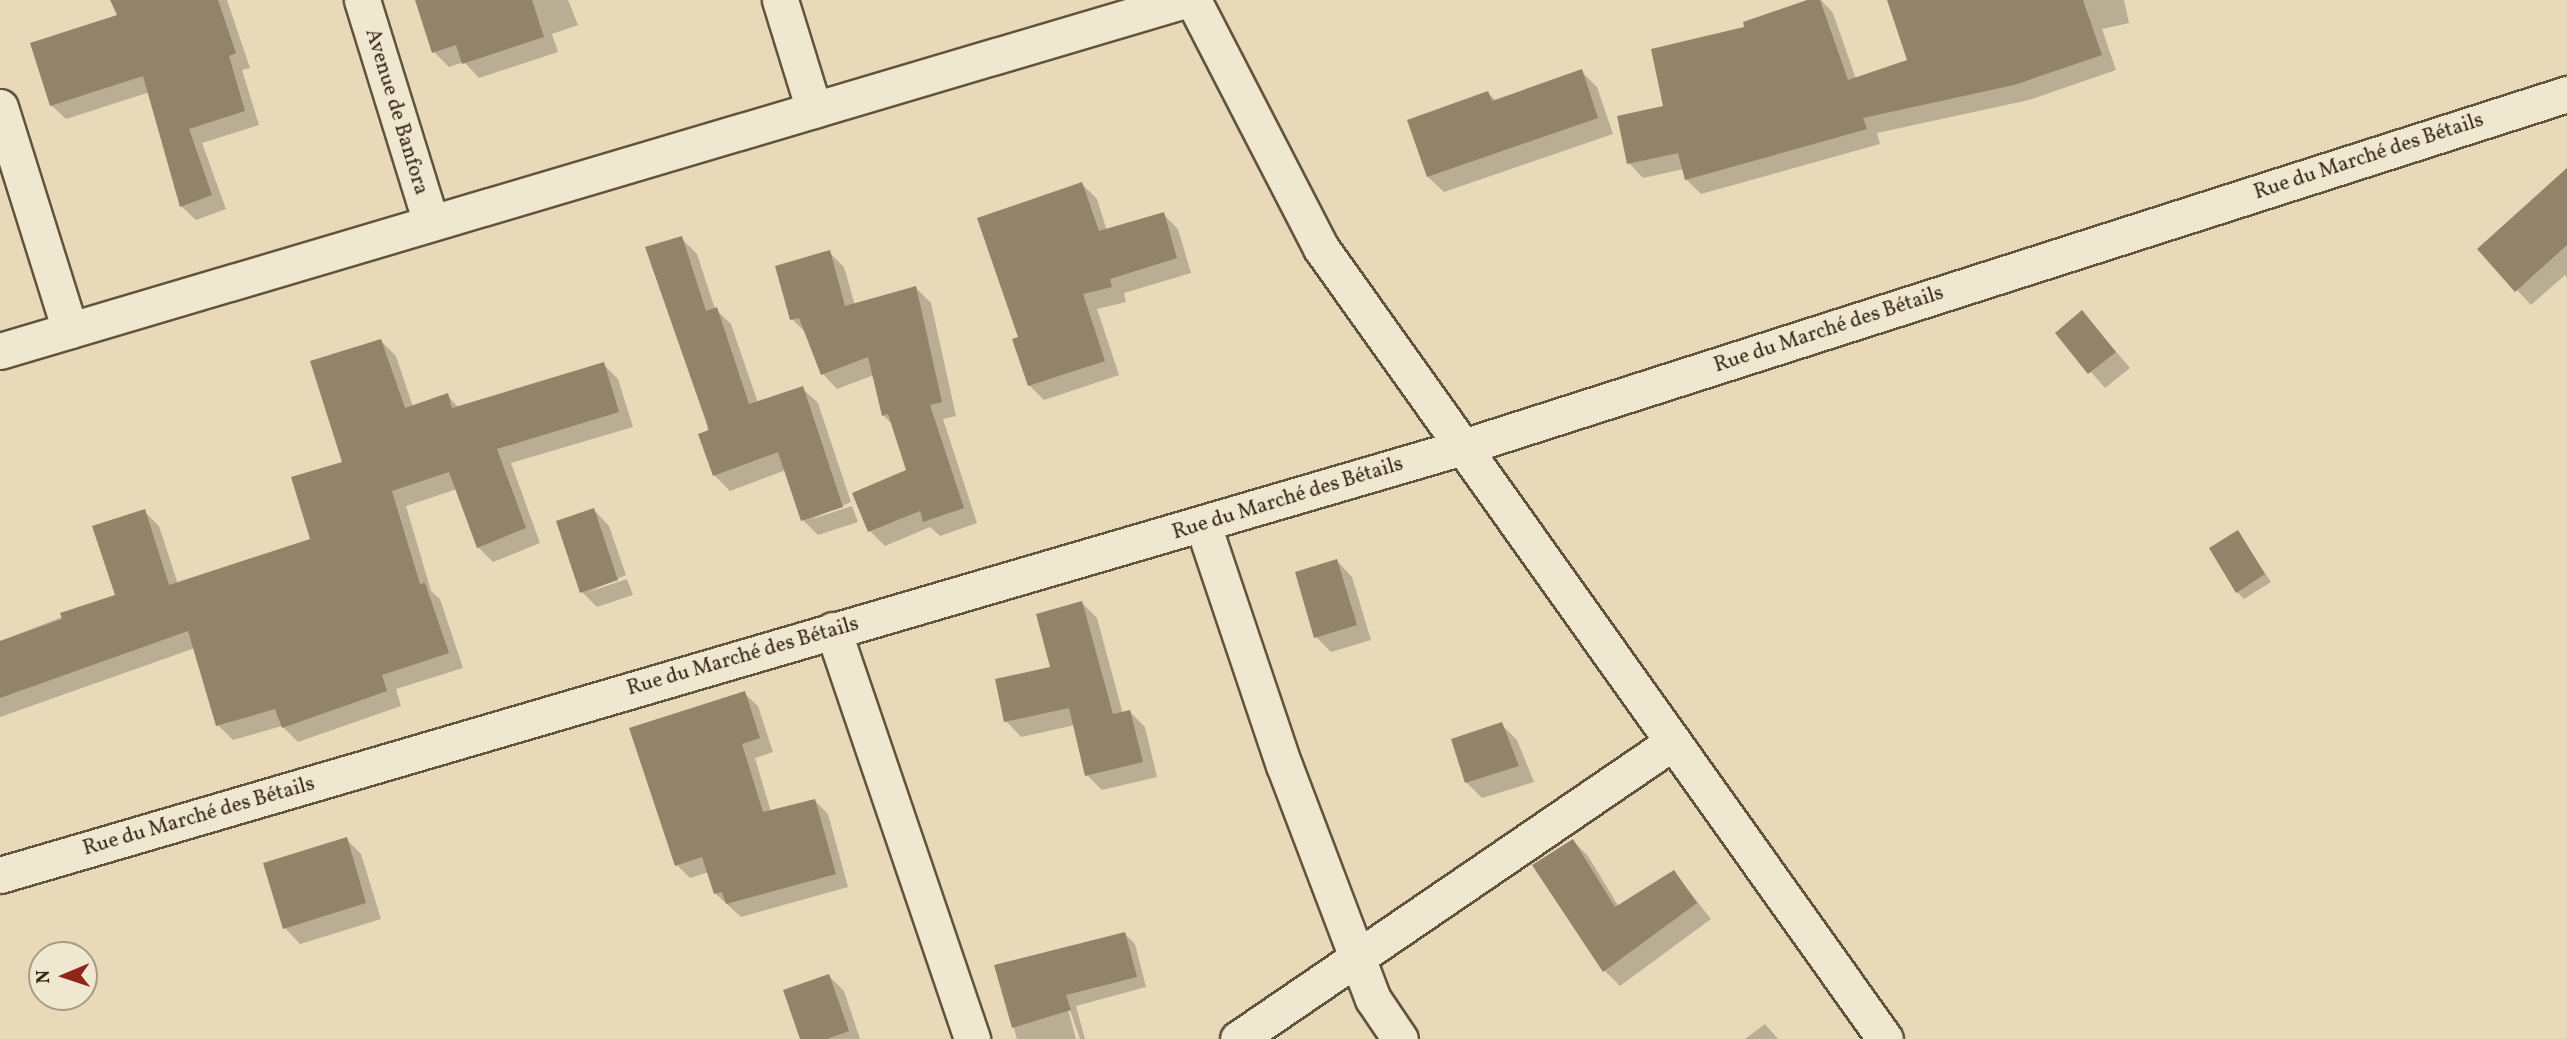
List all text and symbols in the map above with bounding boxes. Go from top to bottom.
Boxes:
street label: Avenue de Banfora [359,26,433,198]
street label: Rue du Marché des Bétails [2251,108,2487,206]
street label: Rue du Marché des Bétails [1711,281,1947,379]
street label: Rue du Marché des Bétails [1170,452,1406,546]
street label: Rue du Marché des Bétails [624,612,862,702]
street label: Rue du Marché des Bétails [80,772,318,862]
north arrow [28,941,98,1011]
text: N [31,969,57,984]

